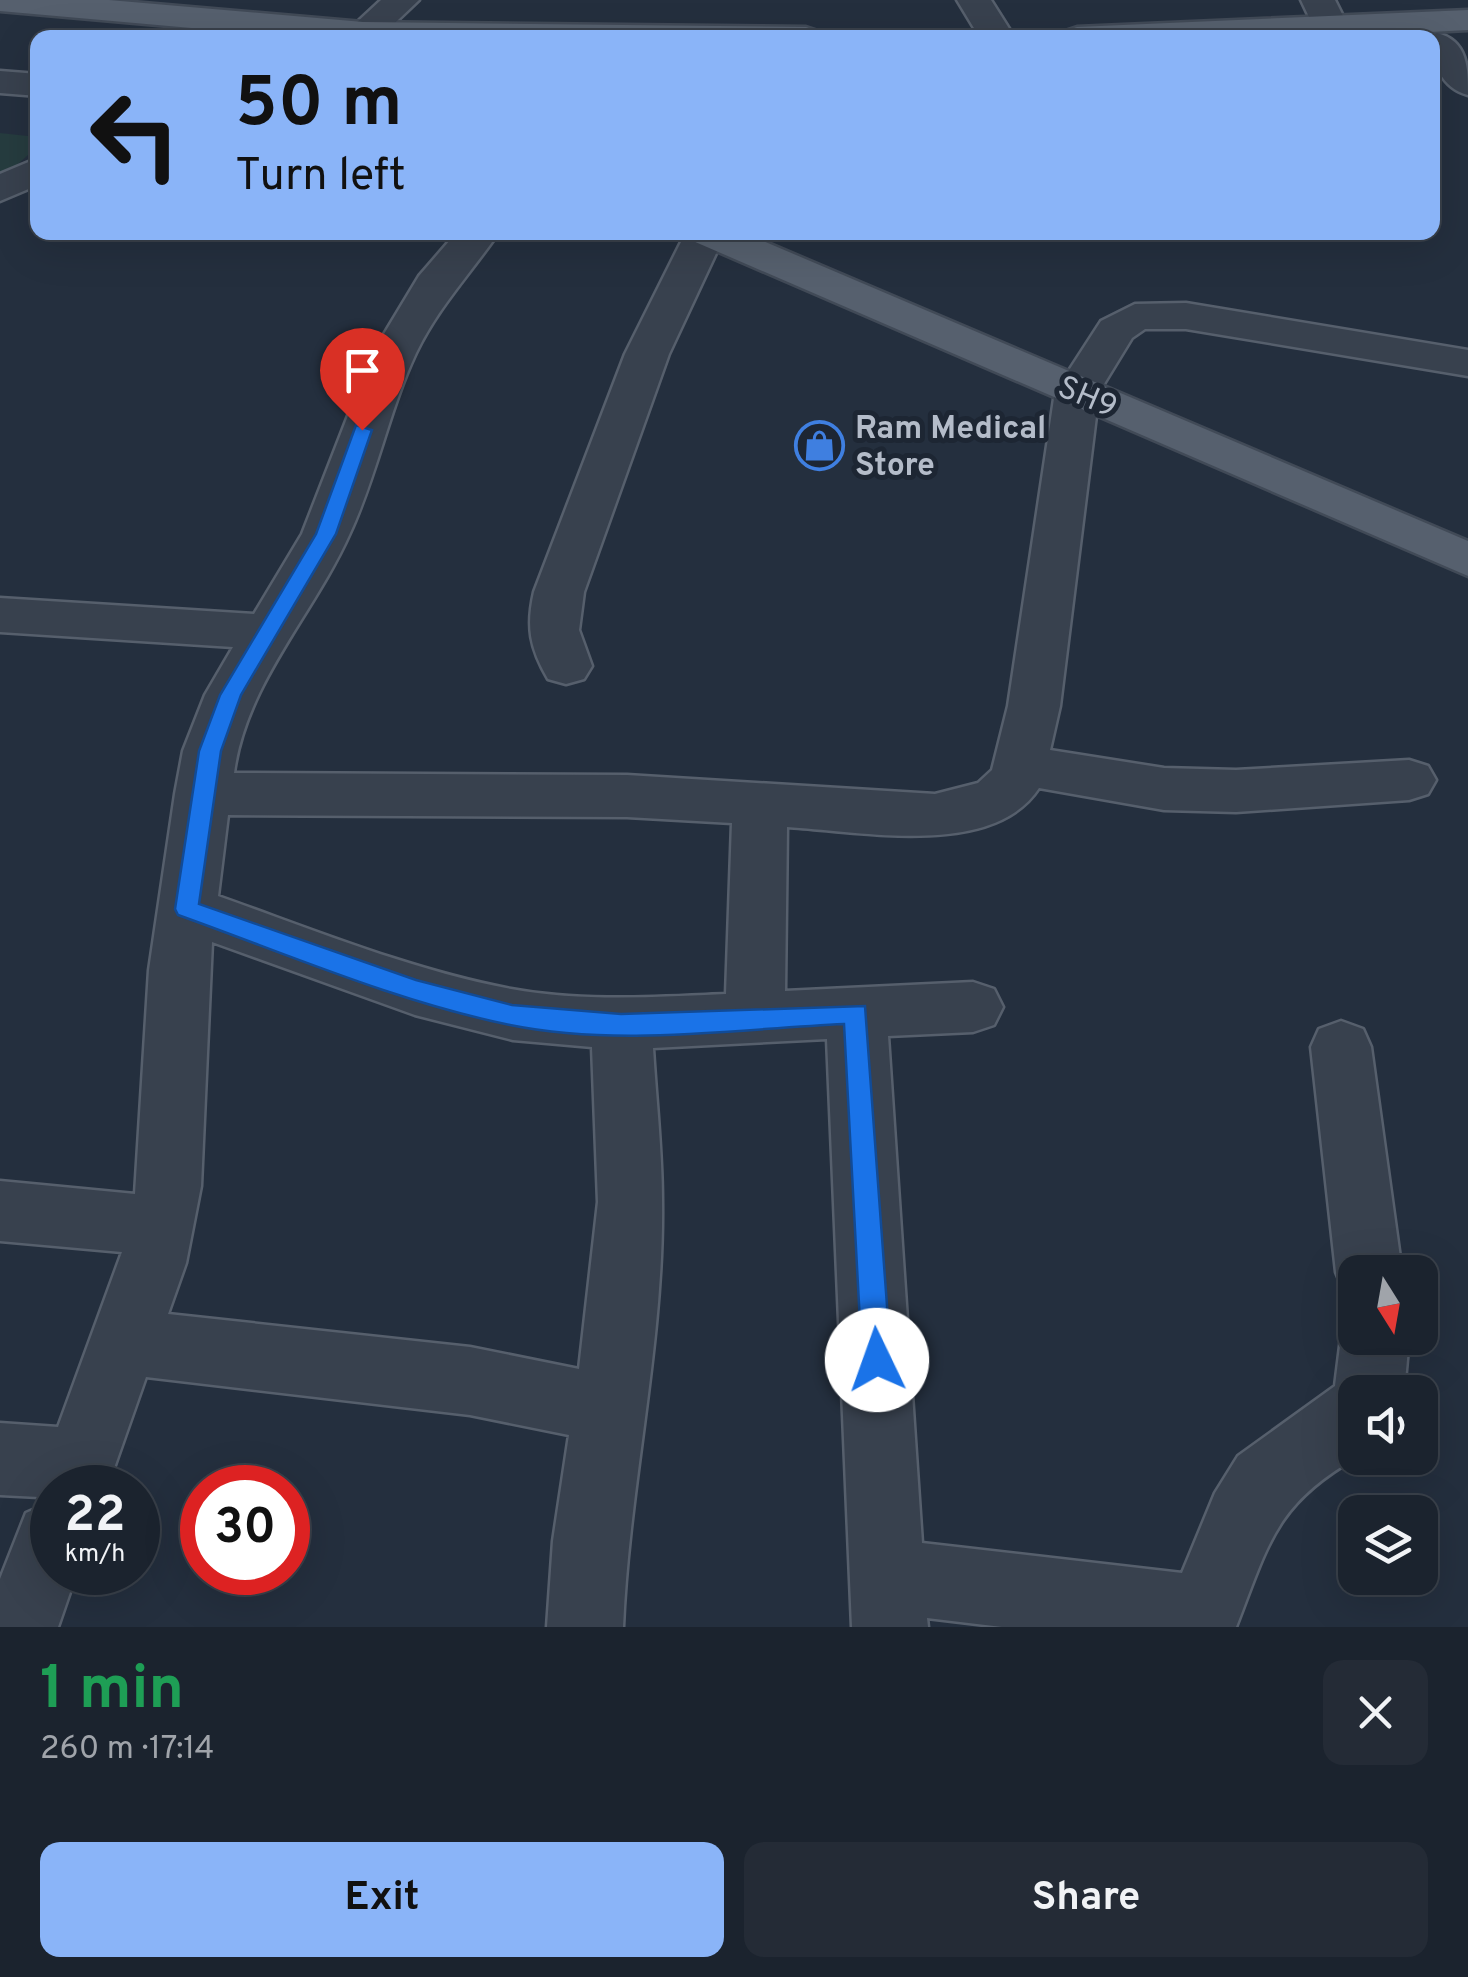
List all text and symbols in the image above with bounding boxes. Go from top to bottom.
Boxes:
text: 50 m [235,62,402,151]
icon: left [70,70,200,200]
text: Turn left [235,149,406,206]
pin [320,328,405,431]
icon: arrive [335,343,390,398]
street label: SH9 [1051,368,1123,429]
place label: Ram Medical Store [855,410,1046,487]
shop icon: Ram Medical Store [794,419,846,471]
north arrow [1338,1255,1438,1355]
map controls [1338,1255,1438,1595]
position arrow [825,1308,929,1412]
button: sound [1338,1375,1438,1475]
speed limit sign: 30 [180,1465,310,1595]
text: 22 [64,1486,126,1549]
button: layers [1338,1495,1438,1595]
text: km/h [65,1539,125,1571]
text: 1 min [40,1654,184,1730]
button: close [1323,1660,1428,1765]
text: 260 m · 17:14 [40,1730,215,1770]
button: Exit [40,1842,724,1957]
button: Share [744,1842,1428,1957]

